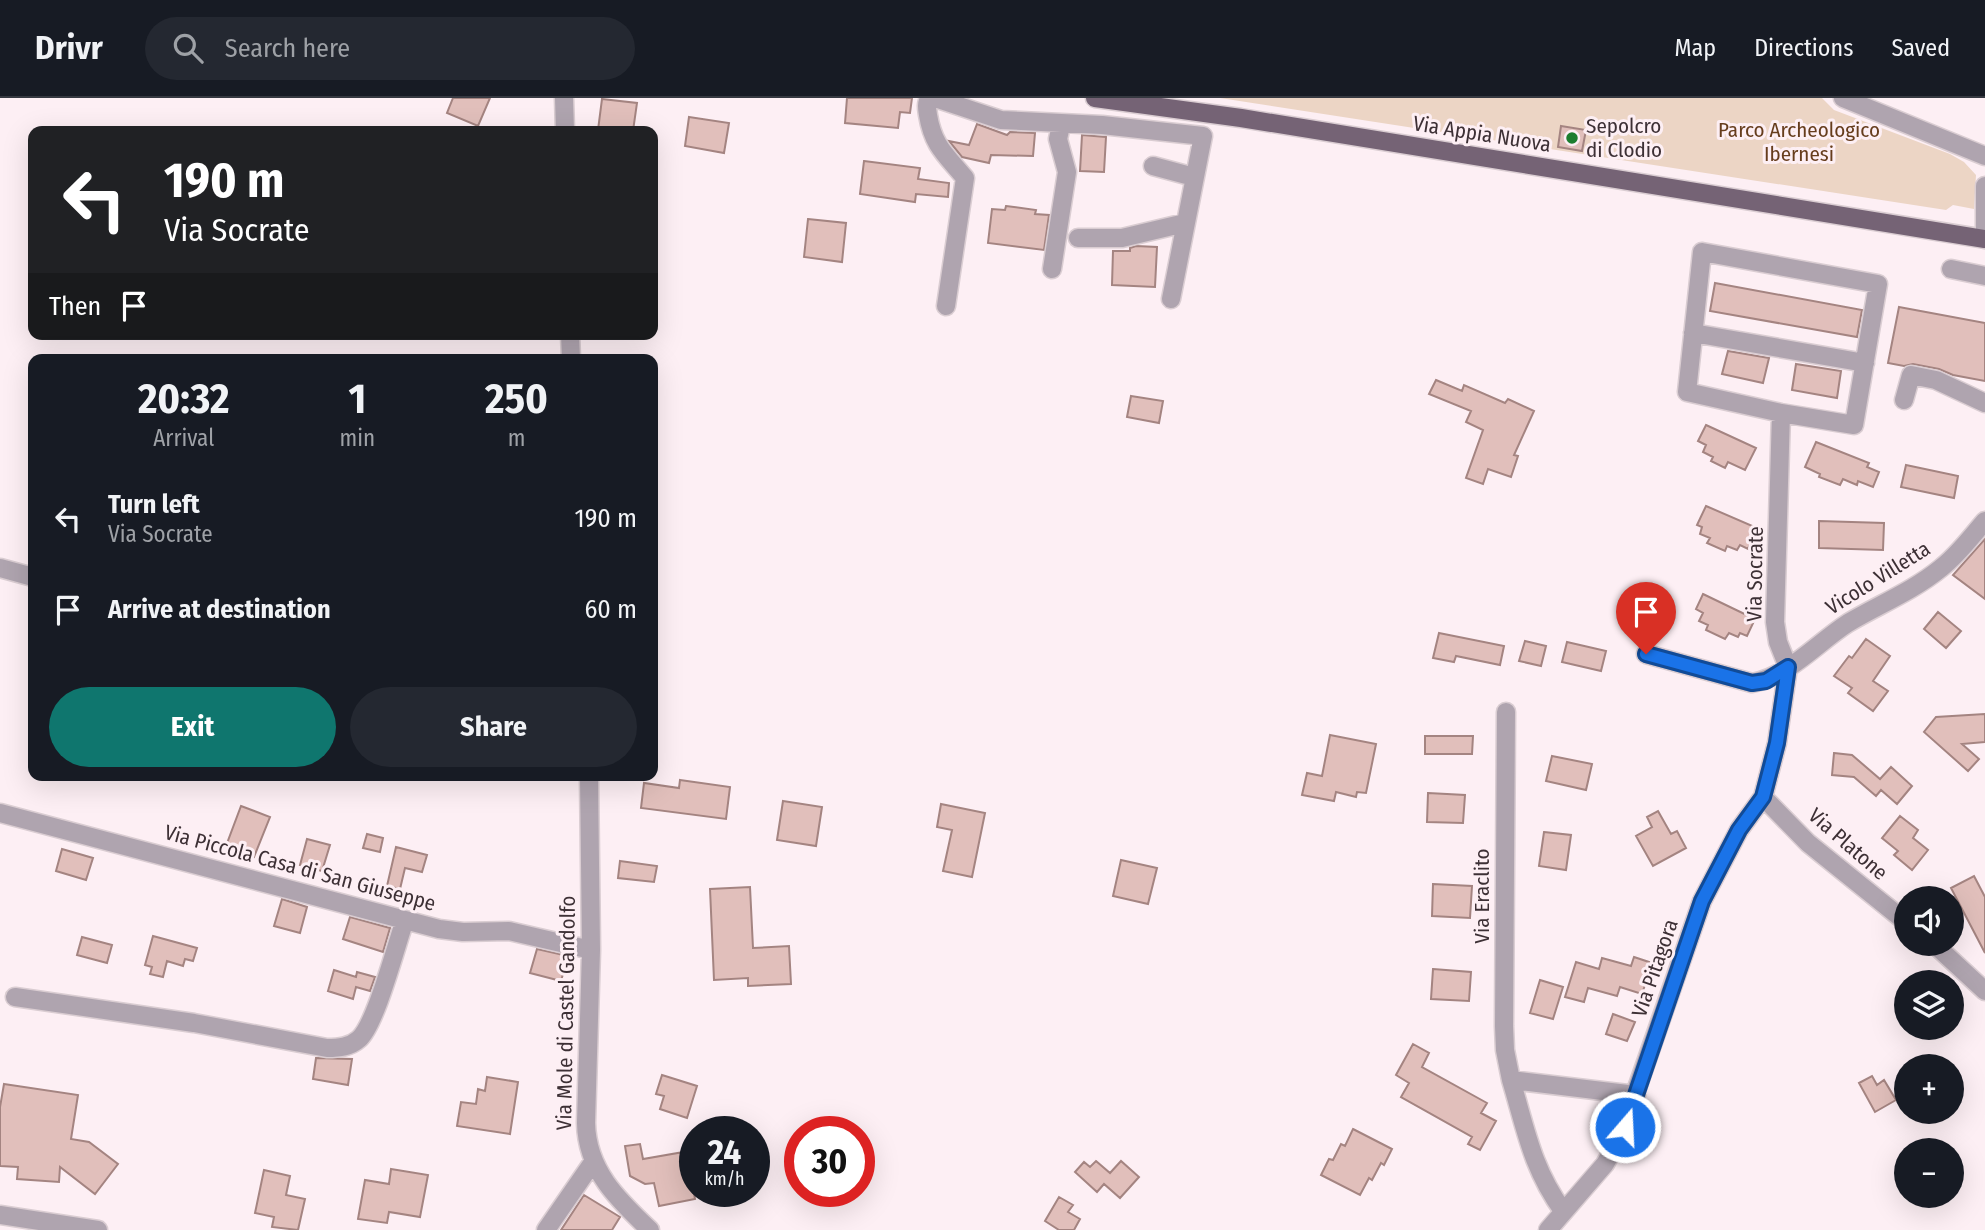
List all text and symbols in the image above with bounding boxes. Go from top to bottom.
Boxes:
search box [145,17,635,80]
text: Drivr [35,28,103,68]
icon: search [169,29,207,67]
text: Search here [225,33,350,64]
text: Map [1675,34,1716,62]
text: Directions [1754,34,1853,62]
text: Saved [1891,34,1950,62]
street label: Via Appia Nuova [1411,110,1553,158]
place label: Sepolcro di Clodio [1586,113,1662,163]
park label: Parco Archeologico Ibernesi [1718,117,1880,167]
marker: Sepolcro di Clodio [1564,130,1580,146]
text: 190 m [164,151,284,210]
icon: left [49,154,140,245]
text: Via Socrate [164,211,310,249]
icon: arrive [115,287,153,325]
text: Then [49,291,101,322]
text: 20:32 [138,374,230,424]
text: 1 [348,374,366,424]
text: 250 [485,374,548,424]
text: Arrival [153,424,214,452]
text: min [340,424,375,452]
text: m [508,424,525,452]
text: Turn left [108,489,200,520]
icon: left [49,500,87,538]
text: 190 m [575,503,637,534]
text: Via Socrate [108,520,213,548]
street label: Via Socrate [1741,526,1769,622]
street label: Vicolo Villetta [1821,536,1935,620]
pin [1616,582,1676,654]
icon: arrive [49,591,87,629]
icon: arrive [1627,593,1665,631]
text: Arrive at destination [108,594,331,625]
text: 60 m [584,594,637,625]
button: Exit [49,687,336,767]
button: Share [350,687,637,767]
street label: Via Platone [1803,802,1893,886]
street label: Via Piccola Casa di San Giuseppe [162,819,438,917]
street label: Via Eraclito [1469,848,1495,944]
map controls [1894,886,1964,1208]
button: sound [1894,886,1964,956]
street label: Via Mole di Castel Gandolfo [551,895,581,1131]
street label: Via Pitagora [1626,916,1684,1020]
button: layers [1894,970,1964,1040]
button: + [1894,1054,1964,1124]
position arrow [1588,1090,1662,1164]
speed limit sign: 30 [784,1116,875,1207]
text: 24 [708,1131,741,1173]
button: − [1894,1138,1964,1208]
text: km/h [704,1168,745,1190]

